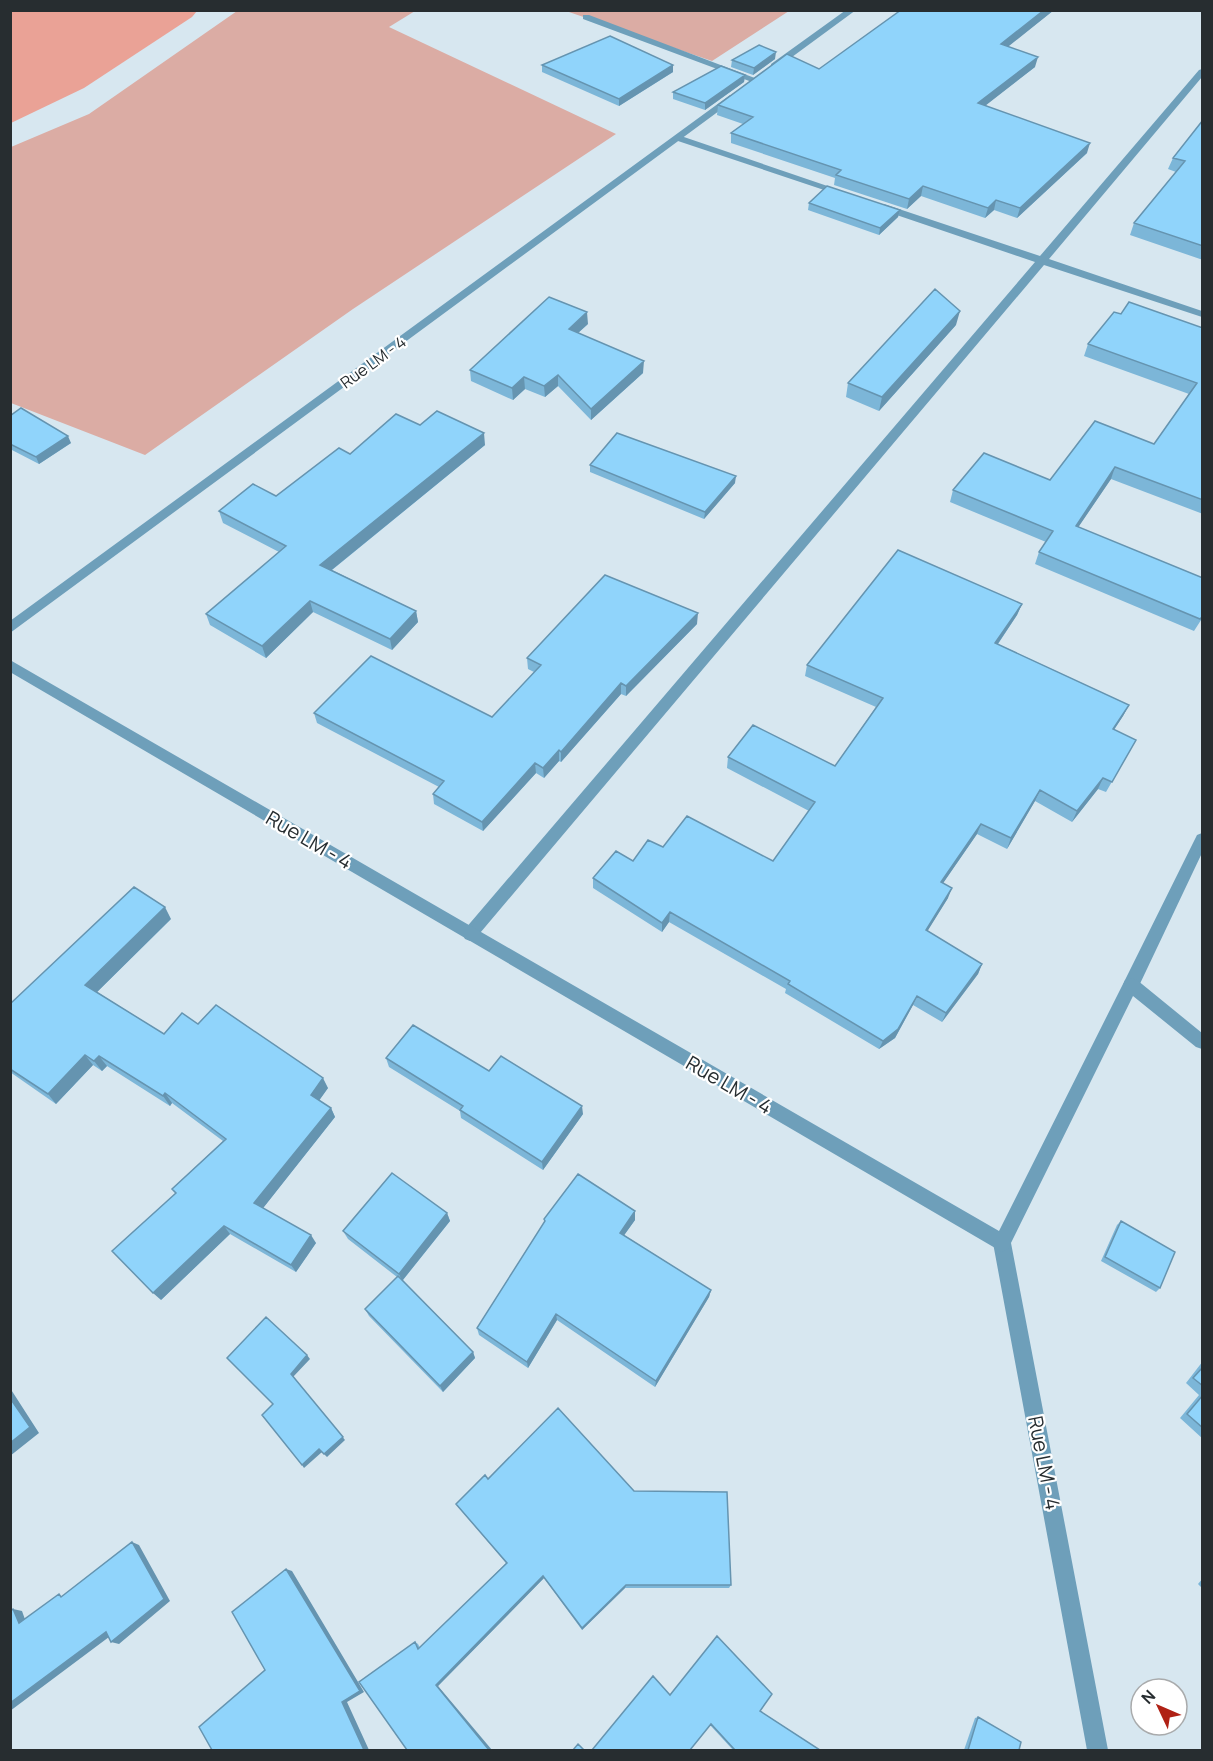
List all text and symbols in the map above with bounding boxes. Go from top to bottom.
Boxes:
street label: Rue LM - 4 [336,331,410,393]
street label: Rue LM - 4 [261,804,357,875]
street label: Rue LM - 4 [681,1049,777,1120]
street label: Rue LM - 4 [1022,1414,1067,1512]
north arrow [1129,1677,1189,1737]
text: N [1136,1685,1160,1708]

